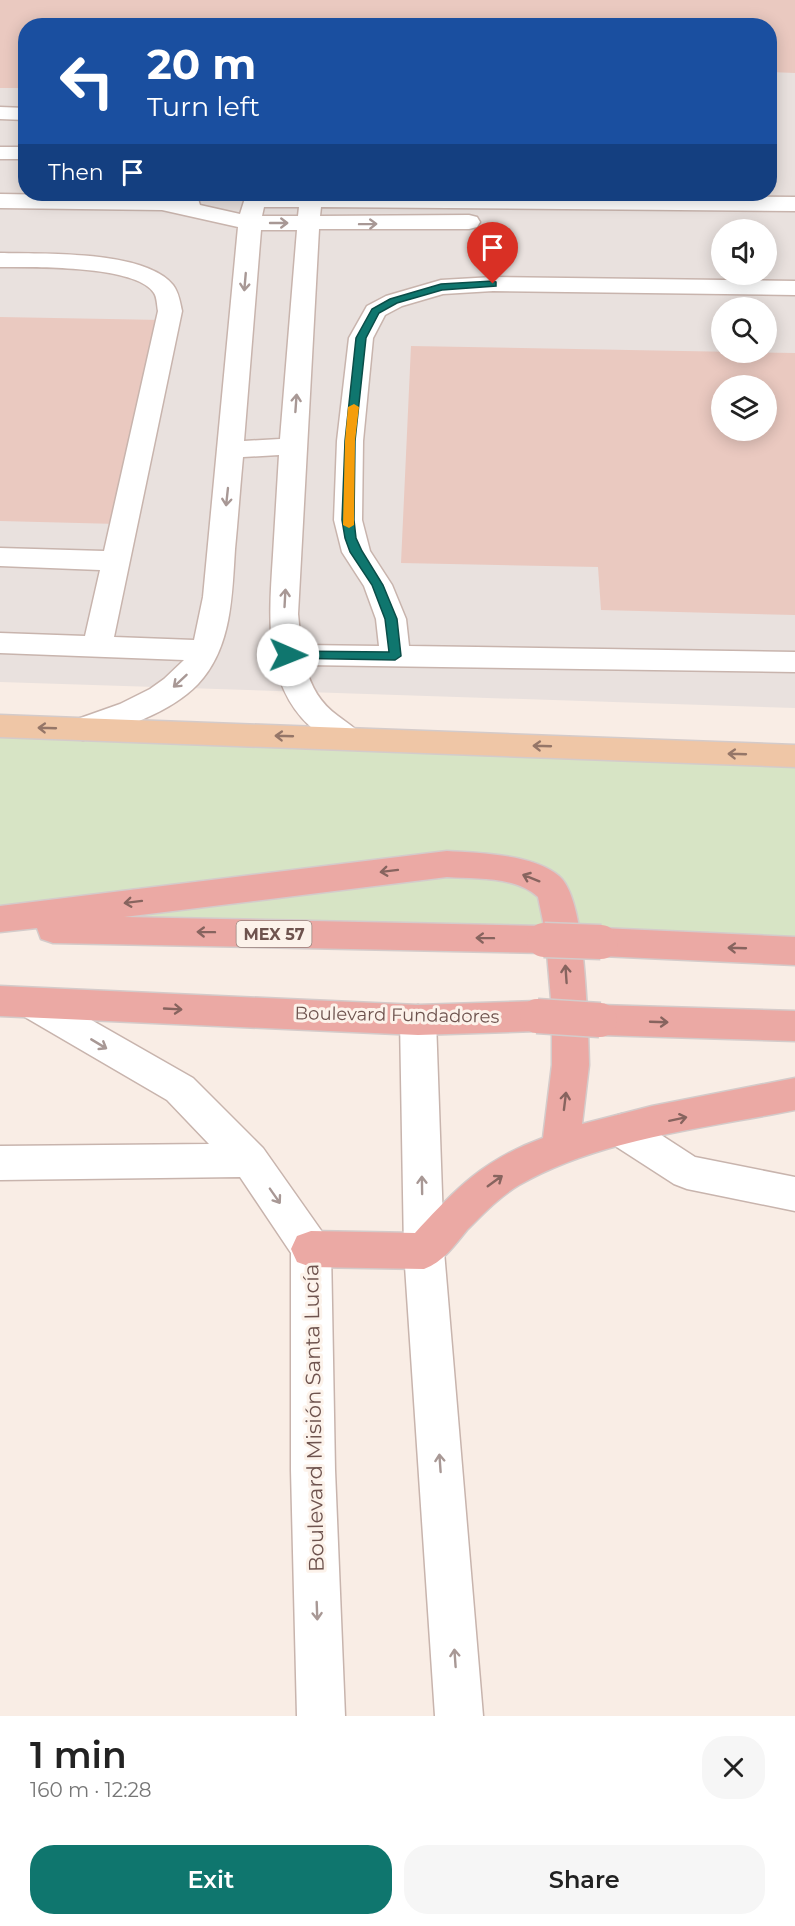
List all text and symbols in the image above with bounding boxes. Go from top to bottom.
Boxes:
text: 20 m [147,38,256,90]
icon: left [48,42,126,120]
text: Turn left [147,90,260,123]
icon: arrive [116,156,149,189]
text: Then [48,159,104,186]
one-way arrow [269,217,289,229]
one-way arrow [357,218,377,229]
map controls [711,219,777,441]
button: sound [711,219,777,285]
pin [467,222,518,284]
icon: arrive [476,231,509,264]
one-way arrow [239,271,250,291]
button: search [711,297,777,363]
button: layers [711,375,777,441]
one-way arrow [291,394,302,414]
one-way arrow [221,486,232,506]
one-way arrow [280,588,291,608]
position arrow [256,623,320,687]
one-way arrow [173,674,188,688]
one-way arrow [38,722,58,733]
one-way arrow [274,730,294,742]
one-way arrow [532,741,552,752]
one-way arrow [727,748,747,759]
one-way arrow [380,866,399,877]
one-way arrow [522,872,541,883]
one-way arrow [123,897,143,908]
road number: MEX 57 [236,921,312,947]
one-way arrow [197,926,217,938]
one-way arrow [476,933,496,944]
one-way arrow [727,943,747,954]
one-way arrow [560,965,571,984]
street label: Boulevard Fundadores [294,1002,500,1028]
one-way arrow [163,1003,183,1014]
one-way arrow [648,1016,668,1028]
one-way arrow [90,1038,107,1050]
one-way arrow [560,1092,571,1112]
one-way arrow [668,1113,688,1124]
one-way arrow [416,1175,428,1195]
one-way arrow [487,1175,503,1187]
one-way arrow [269,1188,281,1204]
street label: Boulevard Misión Santa Lucía [298,1264,329,1572]
one-way arrow [434,1454,445,1474]
one-way arrow [312,1601,323,1621]
one-way arrow [449,1648,460,1668]
text: 1 min [30,1733,127,1777]
button: close [702,1736,765,1799]
text: 160 m · 12:28 [30,1778,152,1802]
button: Exit [30,1845,392,1914]
button: Share [404,1845,765,1914]

